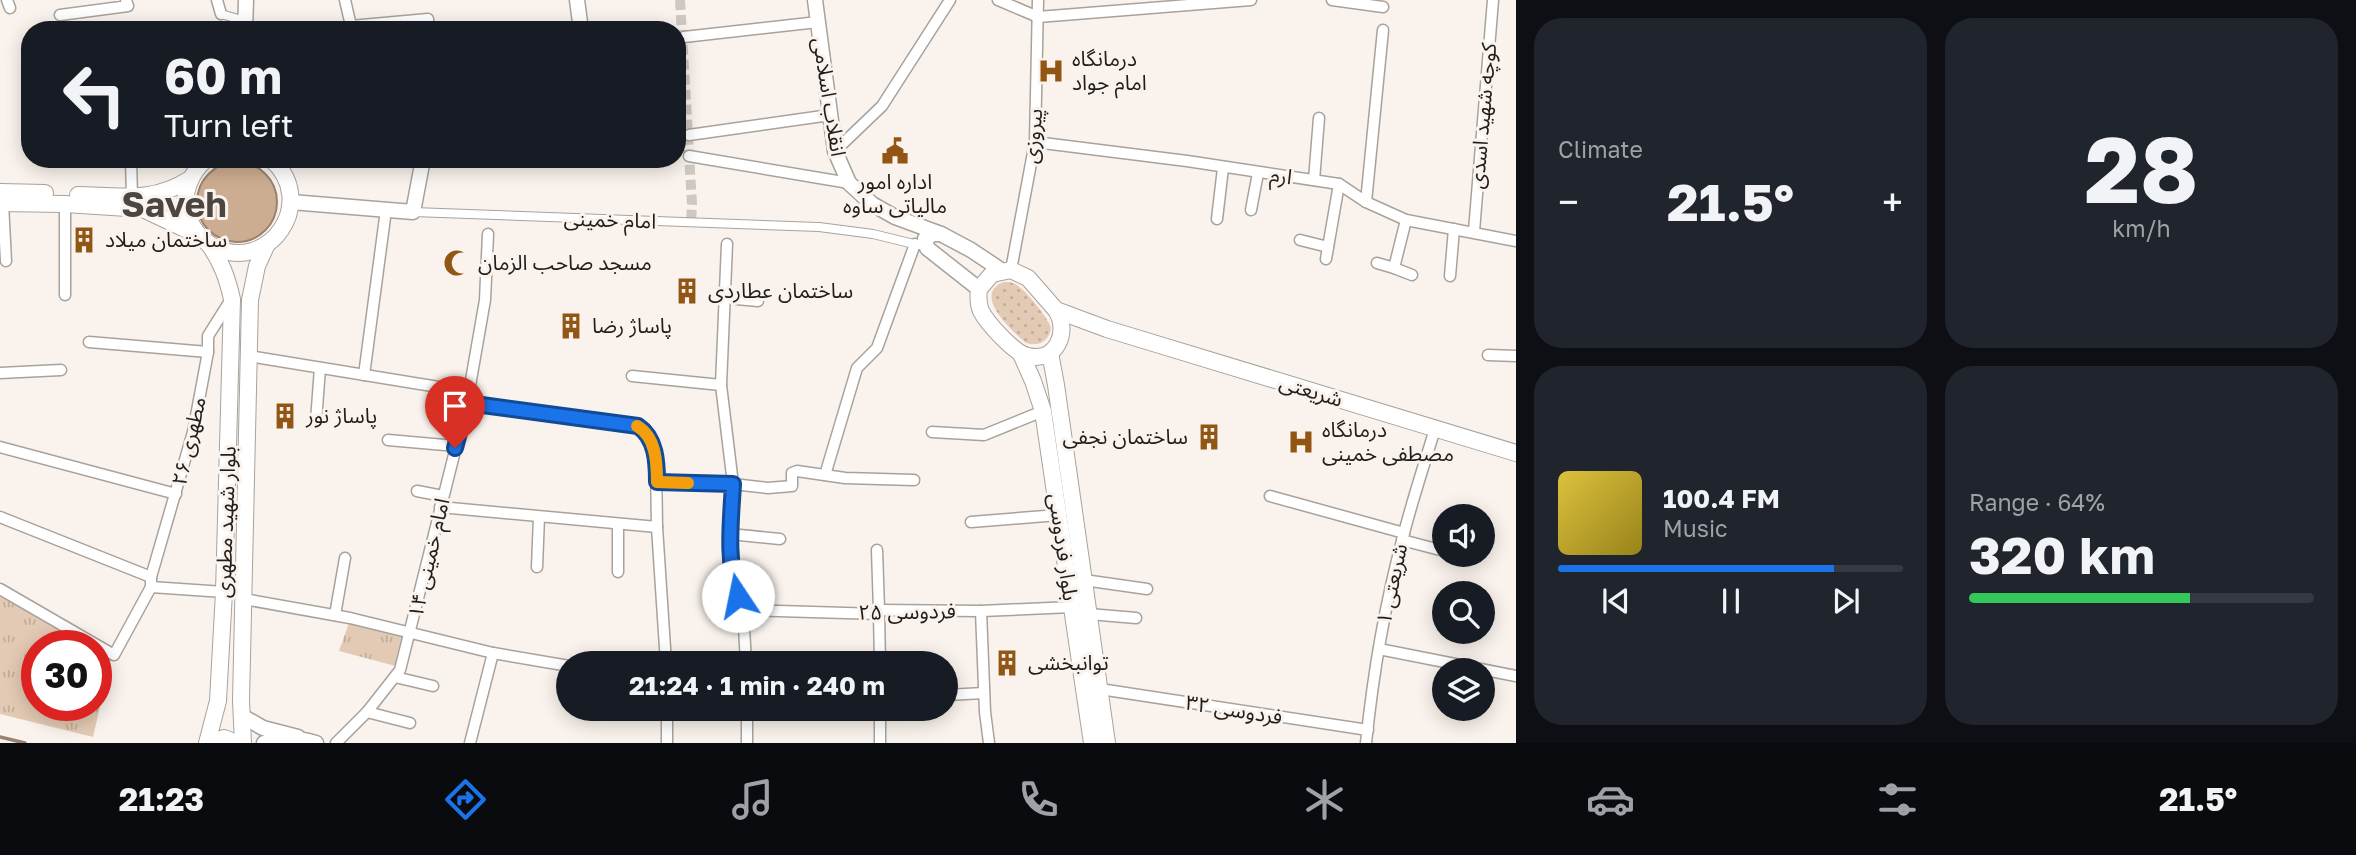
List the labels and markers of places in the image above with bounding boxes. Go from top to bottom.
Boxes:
place label: درمانگاه امام جواد [1072,45,1147,99]
hospital icon: درمانگاه امام جواد [1036,56,1066,86]
public building icon: اداره امور مالیاتی ساوه [880,136,910,166]
place label: اداره امور مالیاتی ساوه [843,168,947,218]
building icon: ساختمان میلاد [69,225,99,255]
place label: ساختمان میلاد [105,226,227,252]
mosque icon: مسجد صاحب الزمان [442,248,472,278]
place label: مسجد صاحب الزمان [478,249,652,275]
building icon: ساختمان عطاردی [672,276,702,306]
place label: ساختمان عطاردی [708,277,853,303]
building icon: پاساژ رضا [556,311,586,341]
place label: پاساژ رضا [592,312,672,339]
pin [425,376,485,448]
building icon: پاساژ نور [270,401,300,431]
place label: پاساژ نور [305,402,377,429]
place label: درمانگاه مصطفی خمینی [1322,416,1454,466]
building icon: ساختمان نجفی [1194,422,1224,452]
place label: ساختمان نجفی [1062,423,1188,449]
hospital icon: درمانگاه مصطفی خمینی [1286,427,1316,457]
building icon: توانبخشی [992,648,1022,678]
place label: توانبخشی [1028,649,1109,675]

